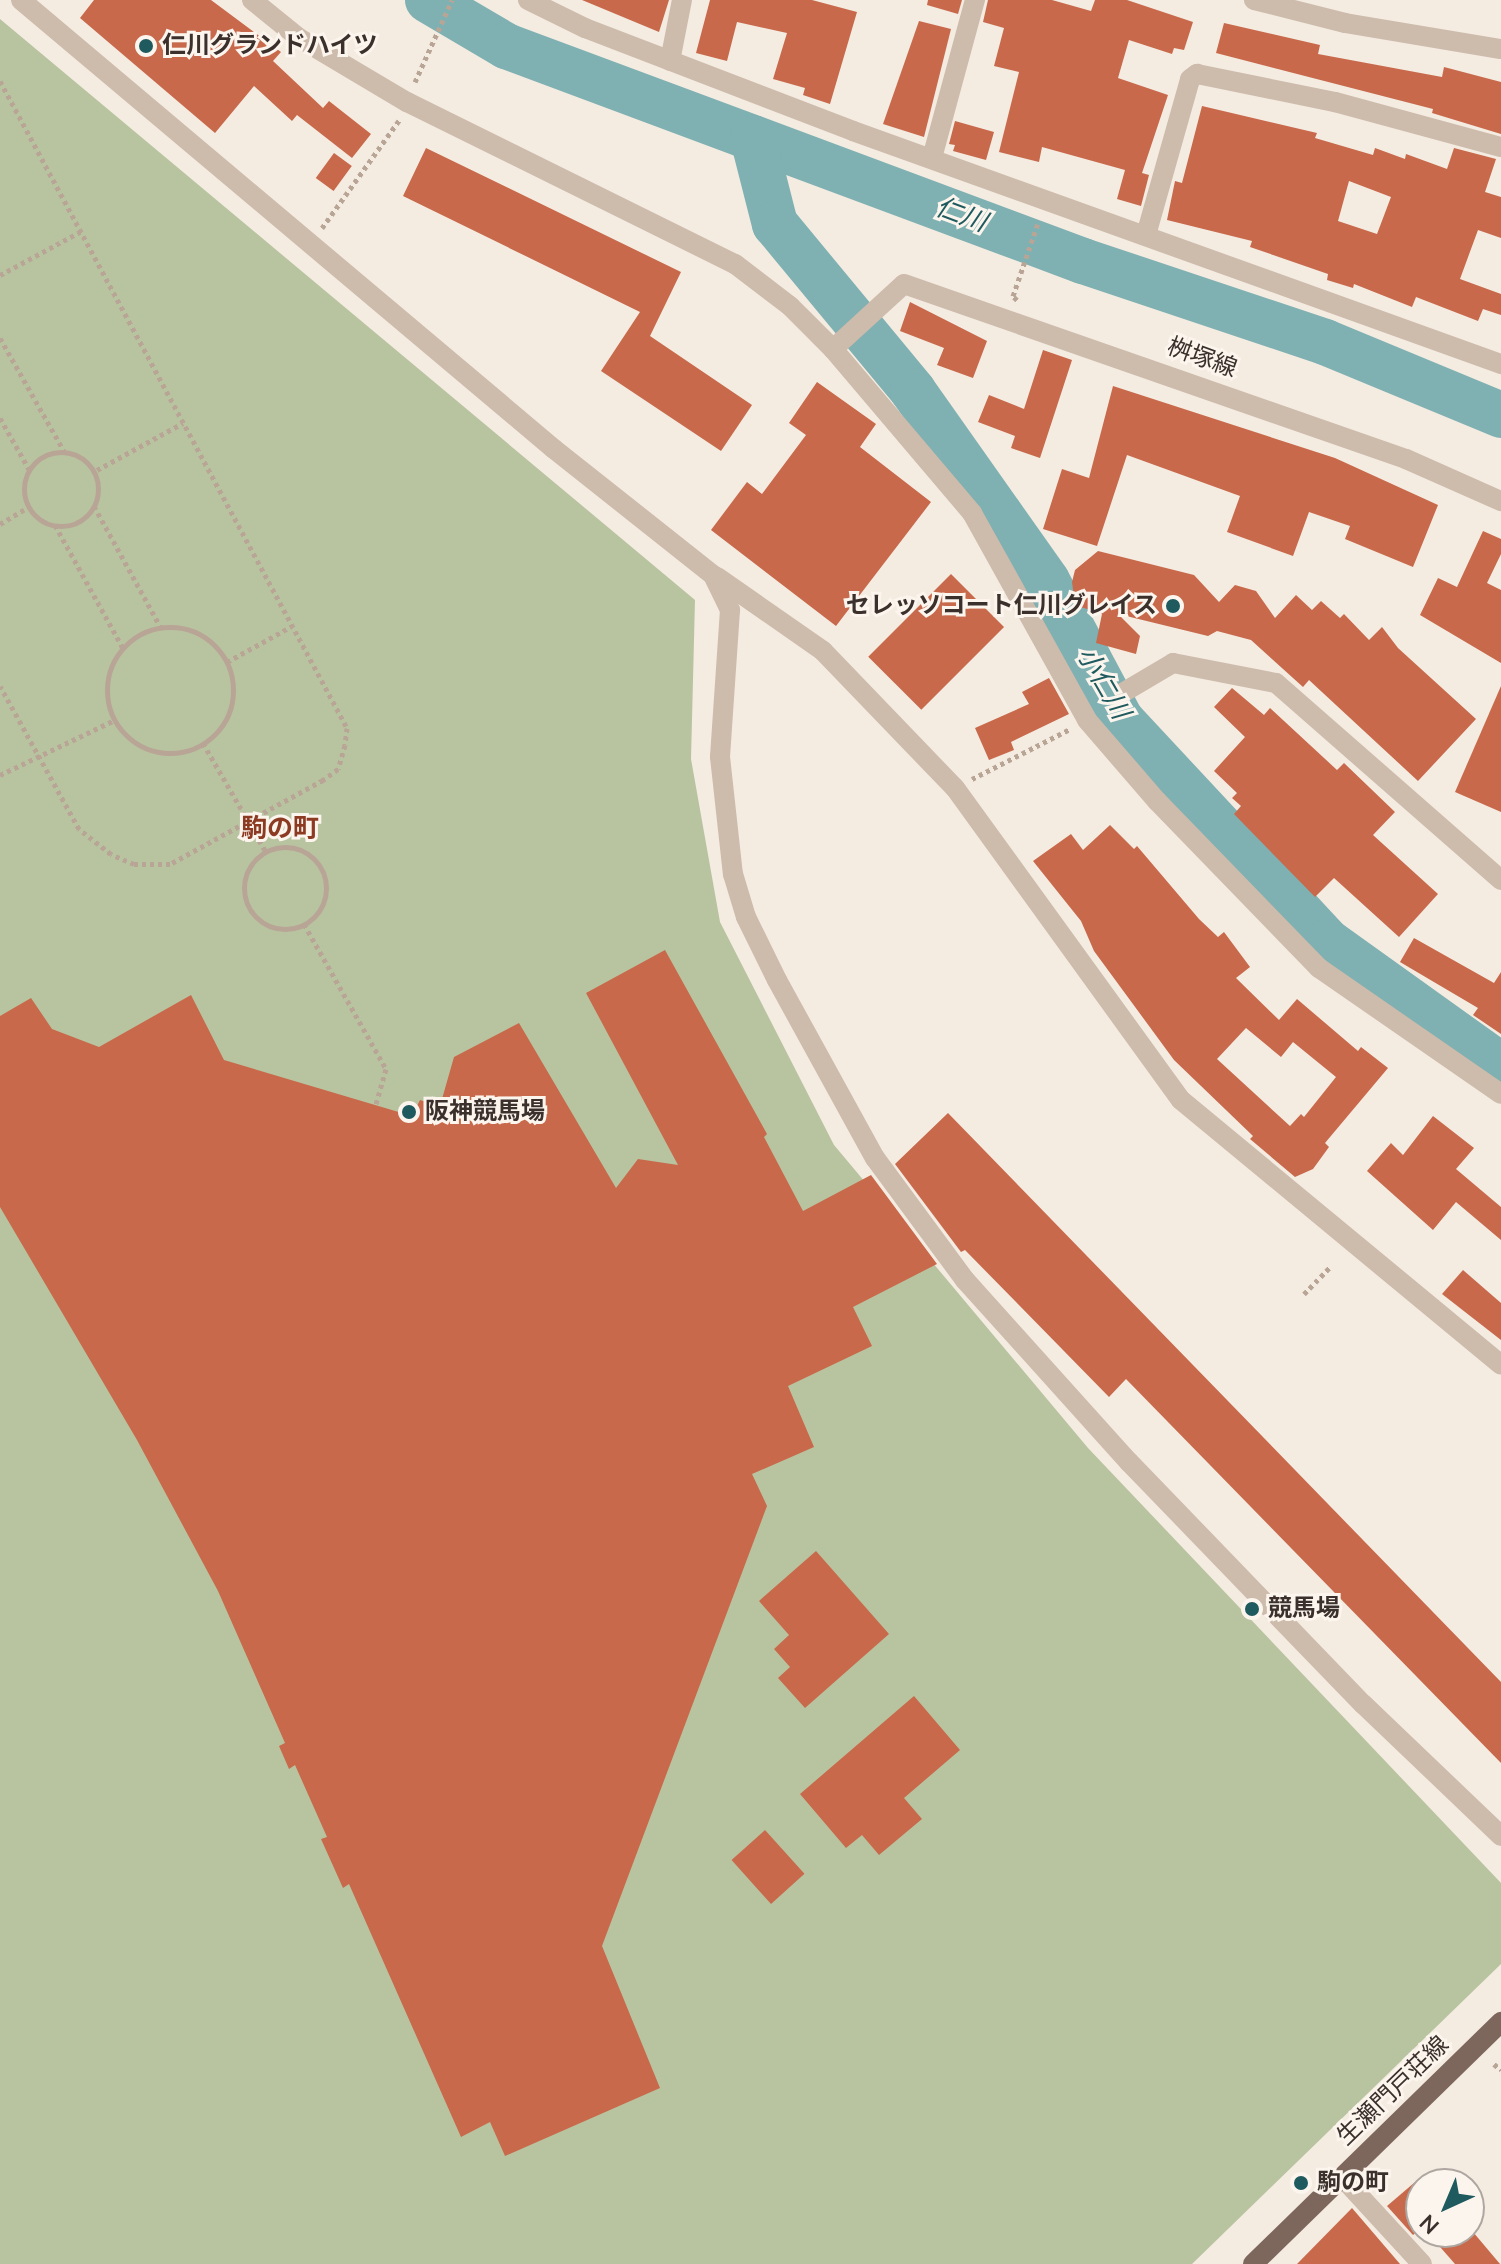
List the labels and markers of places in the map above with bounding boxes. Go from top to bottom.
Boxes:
place label: 仁川グランドハイツ [162,32,378,60]
marker: 仁川グランドハイツ [137,37,155,55]
place label: セレッソコート仁川グレイス [845,592,1157,620]
marker: セレッソコート仁川グレイス [1164,597,1182,615]
place label: 阪神競馬場 [425,1098,545,1126]
marker: 阪神競馬場 [400,1103,418,1121]
place label: 競馬場 [1268,1595,1340,1623]
marker: 競馬場 [1243,1600,1261,1618]
place label: 駒の町 [1317,2169,1389,2197]
marker: 駒の町 [1292,2174,1310,2192]

